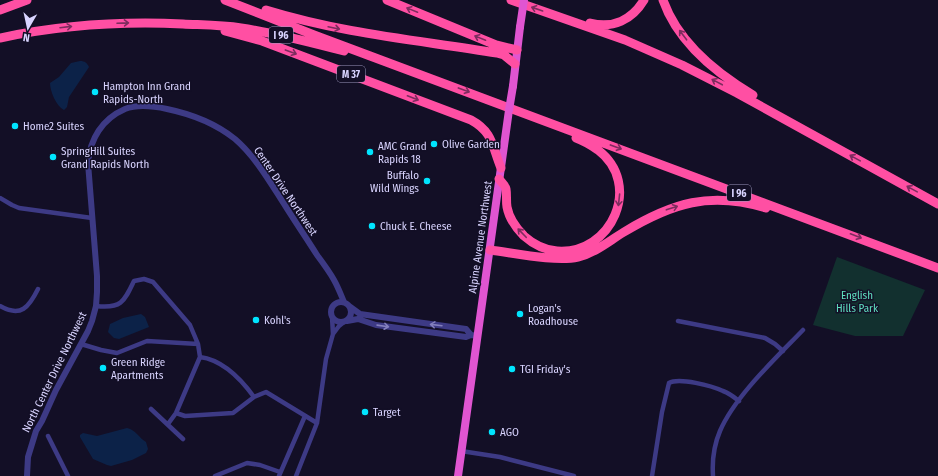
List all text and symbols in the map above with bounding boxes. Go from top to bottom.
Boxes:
one-way arrow [531,5,544,12]
one-way arrow [407,6,419,14]
north arrow [8,8,48,48]
one-way arrow [116,19,129,27]
one-way arrow [59,23,72,31]
one-way arrow [327,25,340,33]
road number: I 96 [269,27,293,43]
one-way arrow [678,29,687,40]
text: N [22,30,31,44]
one-way arrow [475,34,487,42]
one-way arrow [285,49,298,56]
road number: M 37 [337,66,365,82]
one-way arrow [711,78,723,85]
place label: Hampton Inn Grand Rapids-North [103,80,191,106]
marker: Hampton Inn Grand Rapids-North [90,87,100,97]
one-way arrow [458,87,470,95]
one-way arrow [407,94,419,102]
place label: Home2 Suites [23,120,84,133]
marker: Home2 Suites [10,121,20,131]
place label: Olive Garden [442,138,500,151]
marker: Olive Garden [429,139,439,149]
place label: AMC Grand Rapids 18 [378,140,427,166]
one-way arrow [609,143,621,151]
street label: Center Drive Northwest [251,144,320,239]
place label: SpringHill Suites Grand Rapids North [61,145,149,171]
marker: AMC Grand Rapids 18 [365,147,375,157]
marker: SpringHill Suites Grand Rapids North [48,152,58,162]
one-way arrow [849,153,861,161]
place label: Buffalo Wild Wings [370,169,419,195]
marker: Buffalo Wild Wings [422,176,432,186]
street label: Alpine Avenue Northwest [466,180,495,294]
road number: I 96 [727,185,751,201]
one-way arrow [906,185,918,193]
one-way arrow [615,193,623,206]
one-way arrow [666,204,679,211]
place label: Chuck E. Cheese [380,220,452,233]
marker: Chuck E. Cheese [367,221,377,231]
one-way arrow [517,228,527,238]
one-way arrow [849,233,861,241]
park label: English Hills Park [836,289,879,315]
place label: Logan's Roadhouse [528,302,578,328]
street label: North Center Drive Northwest [20,309,90,435]
marker: Logan's Roadhouse [515,309,525,319]
place label: Kohl's [264,314,291,327]
marker: Kohl's [251,315,261,325]
one-way arrow [430,321,443,328]
one-way arrow [376,322,389,330]
place label: Green Ridge Apartments [111,356,165,382]
marker: Green Ridge Apartments [98,363,108,373]
place label: TGI Friday's [520,363,571,376]
marker: TGI Friday's [507,364,517,374]
place label: Target [373,406,401,419]
marker: Target [360,407,370,417]
place label: AGO [500,426,519,439]
marker: AGO [487,427,497,437]

